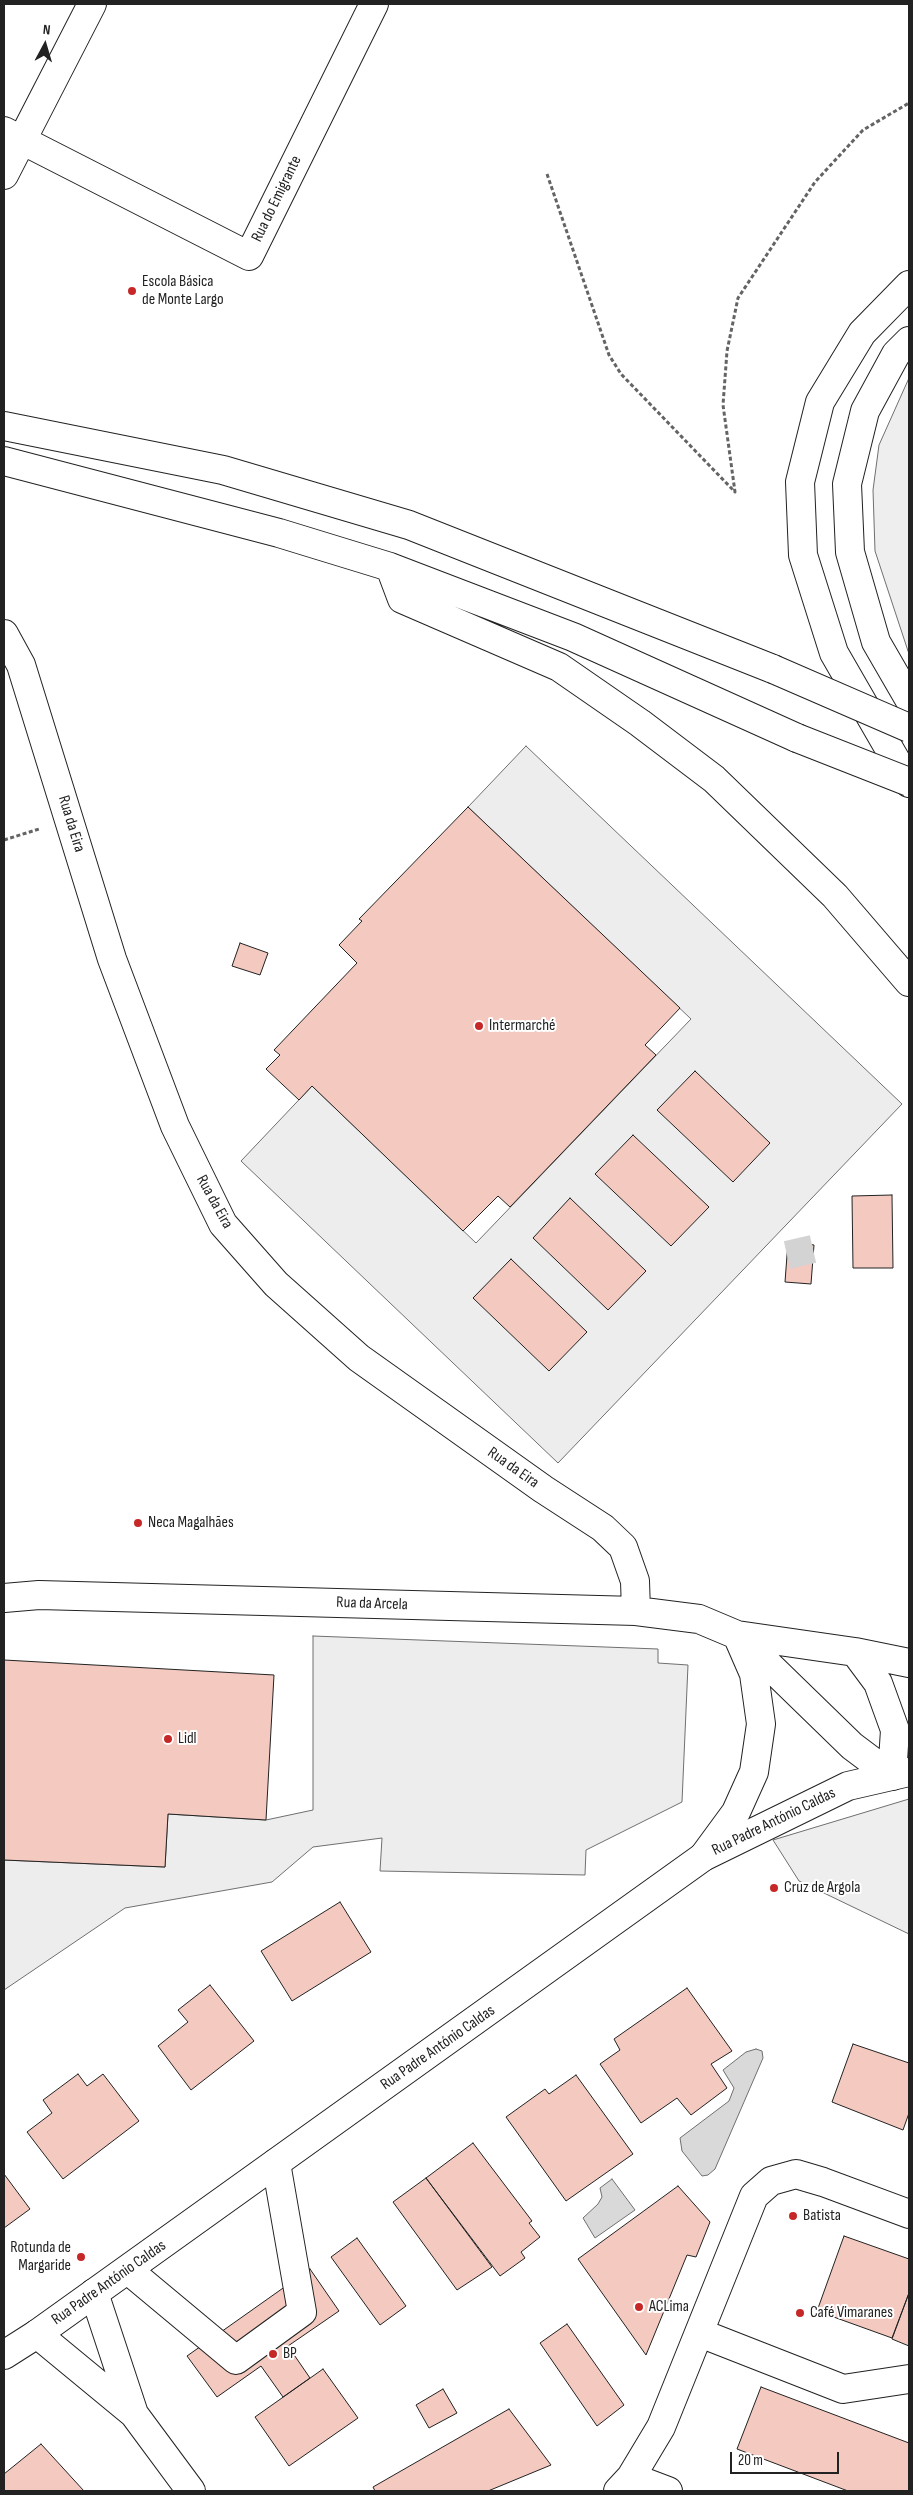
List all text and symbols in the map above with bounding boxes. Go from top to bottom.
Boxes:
north arrow [20,20,70,70]
text: N [42,21,51,38]
street label: Rua do Emigrante [248,153,306,245]
place label: Escola Básica de Monte Largo [142,272,224,310]
marker: Escola Básica de Monte Largo [126,285,138,297]
street label: Rua da Eira [53,793,89,855]
place label: Intermarché [489,1016,555,1036]
marker: Intermarché [473,1020,485,1032]
street label: Rua da Eira [191,1172,237,1232]
street label: Rua da Eira [484,1443,542,1493]
place label: Neca Magalhães [148,1513,234,1533]
marker: Neca Magalhães [132,1517,144,1529]
street label: Rua da Arcela [336,1593,408,1615]
place label: Lidl [178,1729,197,1749]
marker: Lidl [162,1733,174,1745]
street label: Rua Padre António Caldas [709,1784,839,1860]
place label: Cruz de Argola [784,1878,860,1898]
marker: Cruz de Argola [768,1882,780,1894]
street label: Rua Padre António Caldas [377,2001,499,2095]
place label: Batista [803,2206,841,2226]
marker: Batista [787,2210,799,2222]
street label: Rua Padre António Caldas [48,2236,170,2330]
place label: Rotunda de Margaride [10,2238,71,2276]
marker: Rotunda de Margaride [75,2251,87,2263]
place label: ACLima [649,2297,689,2317]
marker: ACLima [633,2301,645,2313]
place label: Café Vimaranes [810,2303,893,2323]
marker: Café Vimaranes [794,2307,806,2319]
place label: BP [283,2344,297,2364]
marker: BP [267,2348,279,2360]
scale bar [733,2442,842,2474]
text: 20 m [738,2451,763,2470]

